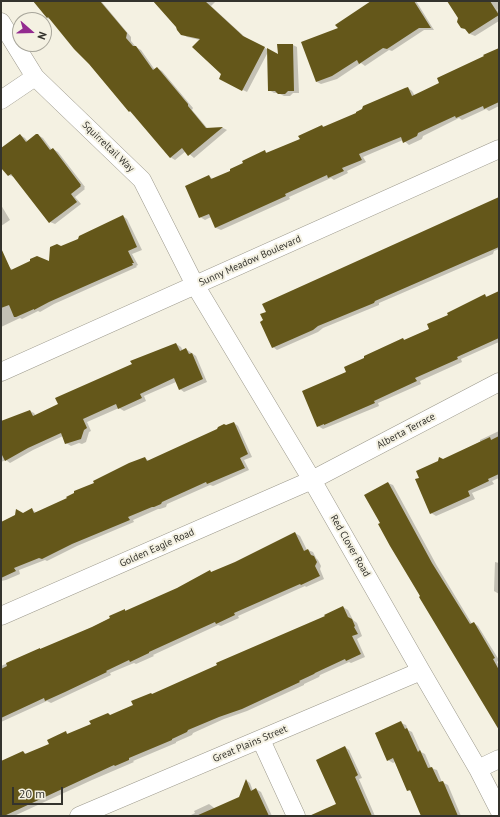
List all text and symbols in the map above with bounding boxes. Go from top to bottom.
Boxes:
north arrow [12,12,52,52]
text: N [35,30,50,42]
street label: Squirreltail Way [79,119,137,175]
street label: Sunny Meadow Boulevard [197,233,303,289]
street label: Alberta Terrace [375,411,437,451]
street label: Red Clover Road [327,513,373,579]
street label: Golden Eagle Road [118,526,196,570]
street label: Great Plains Street [211,723,289,765]
scale bar [14,779,65,805]
text: 20 m [19,786,45,801]

